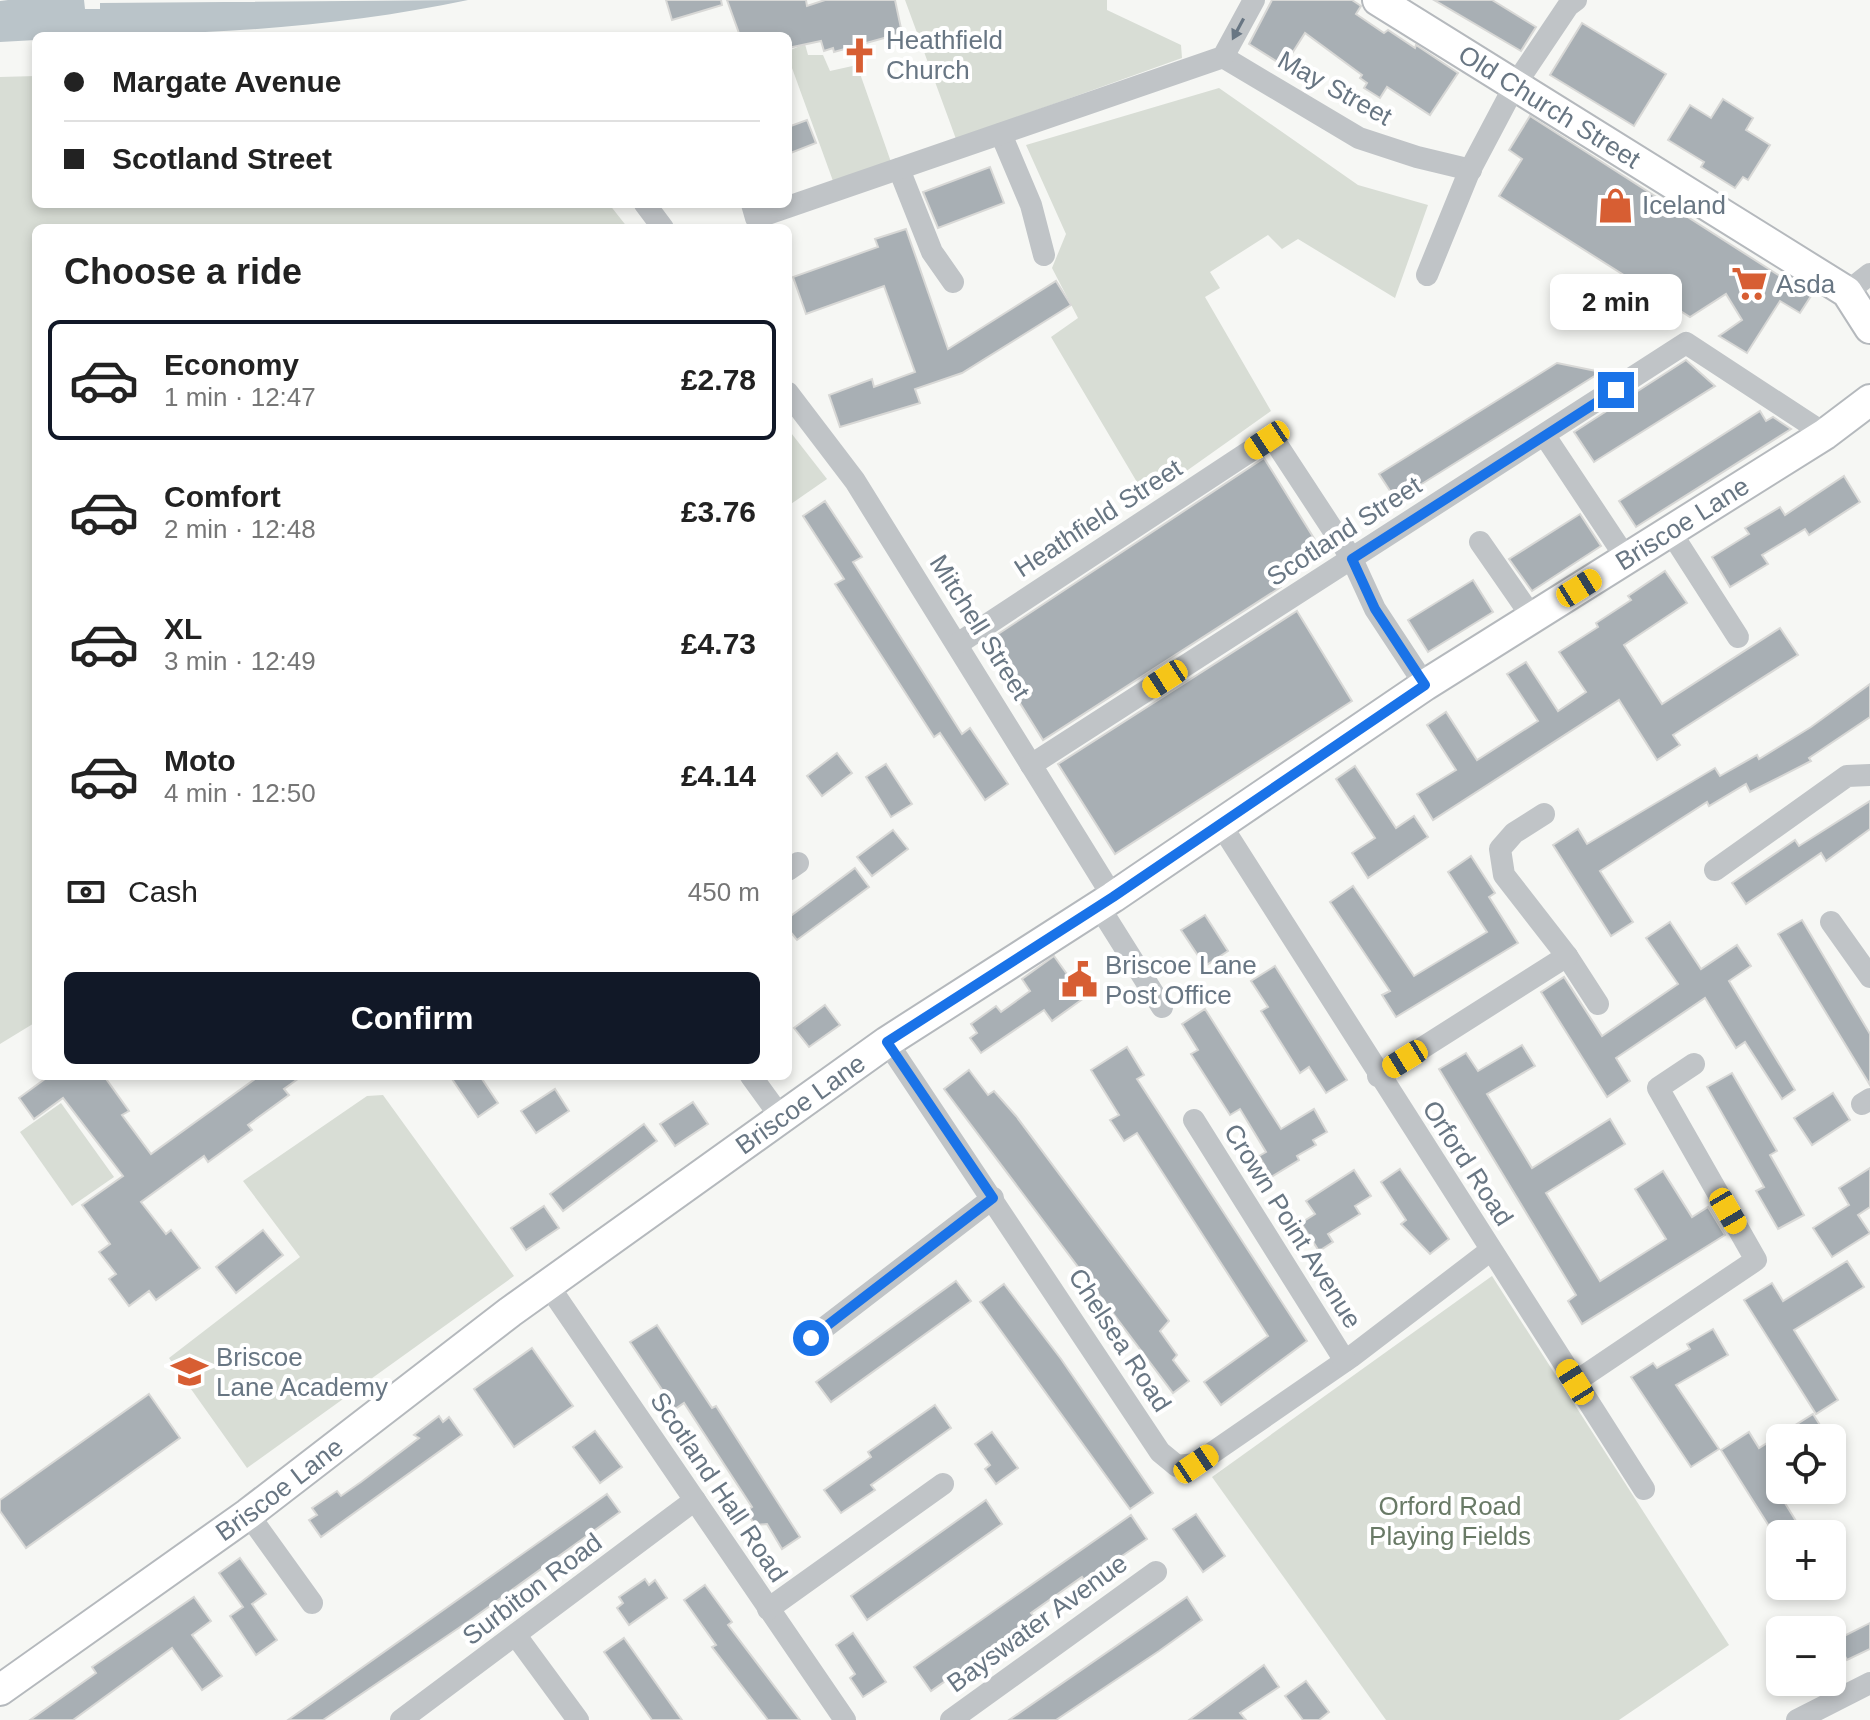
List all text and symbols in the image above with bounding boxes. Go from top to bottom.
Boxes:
one-way arrow [1232,17,1245,40]
place label: Heathfield Church [886,25,1003,85]
church icon: Heathfield Church [841,36,879,74]
street label: Old Church Street [1453,39,1646,175]
street label: May Street [1273,44,1398,132]
text: Margate Avenue [112,65,342,98]
text: Scotland Street [112,142,332,175]
shop icon: Iceland [1597,186,1635,224]
place label: Iceland [1642,190,1726,220]
text: Choose a ride [64,251,302,292]
supermarket icon: Asda [1731,265,1769,303]
place label: Asda [1776,269,1836,299]
callout: 2 min [1550,274,1682,330]
text: 2 min [1582,287,1650,317]
icon: car [68,344,140,416]
text: Economy [164,348,299,381]
text: £2.78 [681,363,756,396]
route end [1598,372,1634,408]
text: 1 min · 12:47 [164,382,316,412]
car [1240,417,1294,463]
street label: Heathfield Street [1009,452,1188,583]
street label: Scotland Street [1261,470,1427,592]
street label: Briscoe Lane [1610,471,1754,577]
icon: car [68,476,140,548]
text: Comfort [164,480,281,513]
text: £3.76 [681,495,756,528]
text: 2 min · 12:48 [164,514,316,544]
street label: Mitchell Street [924,549,1037,705]
car [1552,565,1606,611]
icon: car [68,608,140,680]
text: XL [164,612,202,645]
text: £4.73 [681,627,756,660]
text: 3 min · 12:49 [164,646,316,676]
car [1138,656,1192,702]
icon: car [68,740,140,812]
text: Moto [164,744,236,777]
text: £4.14 [681,759,756,792]
text: 4 min · 12:50 [164,778,316,808]
icon: cash [64,870,108,914]
text: Cash [128,875,198,908]
text: 450 m [688,877,760,907]
place label: Briscoe Lane Post Office [1105,950,1257,1010]
public building icon: Briscoe Lane Post Office [1060,961,1098,999]
button: Confirm [64,972,760,1064]
car [1378,1036,1432,1082]
street label: Briscoe Lane [730,1048,871,1160]
street label: Orford Road [1416,1095,1520,1231]
street label: Crown Point Avenue [1218,1118,1368,1334]
car [1706,1184,1750,1238]
street label: Chelsea Road [1063,1263,1177,1417]
route start [793,1320,829,1356]
place label: Briscoe Lane Academy [216,1342,388,1402]
school or university icon: Briscoe Lane Academy [171,1353,209,1391]
car [1552,1355,1598,1409]
street label: Scotland Hall Road [644,1386,794,1588]
map controls [1766,1424,1846,1696]
button: locate [1766,1424,1846,1504]
street label: Briscoe Lane [210,1431,349,1547]
car [1169,1441,1223,1487]
park label: Orford Road Playing Fields [1369,1491,1531,1551]
button: + [1766,1520,1846,1600]
street label: Surbiton Road [457,1527,607,1651]
street label: Bayswater Avenue [941,1548,1133,1698]
button: − [1766,1616,1846,1696]

